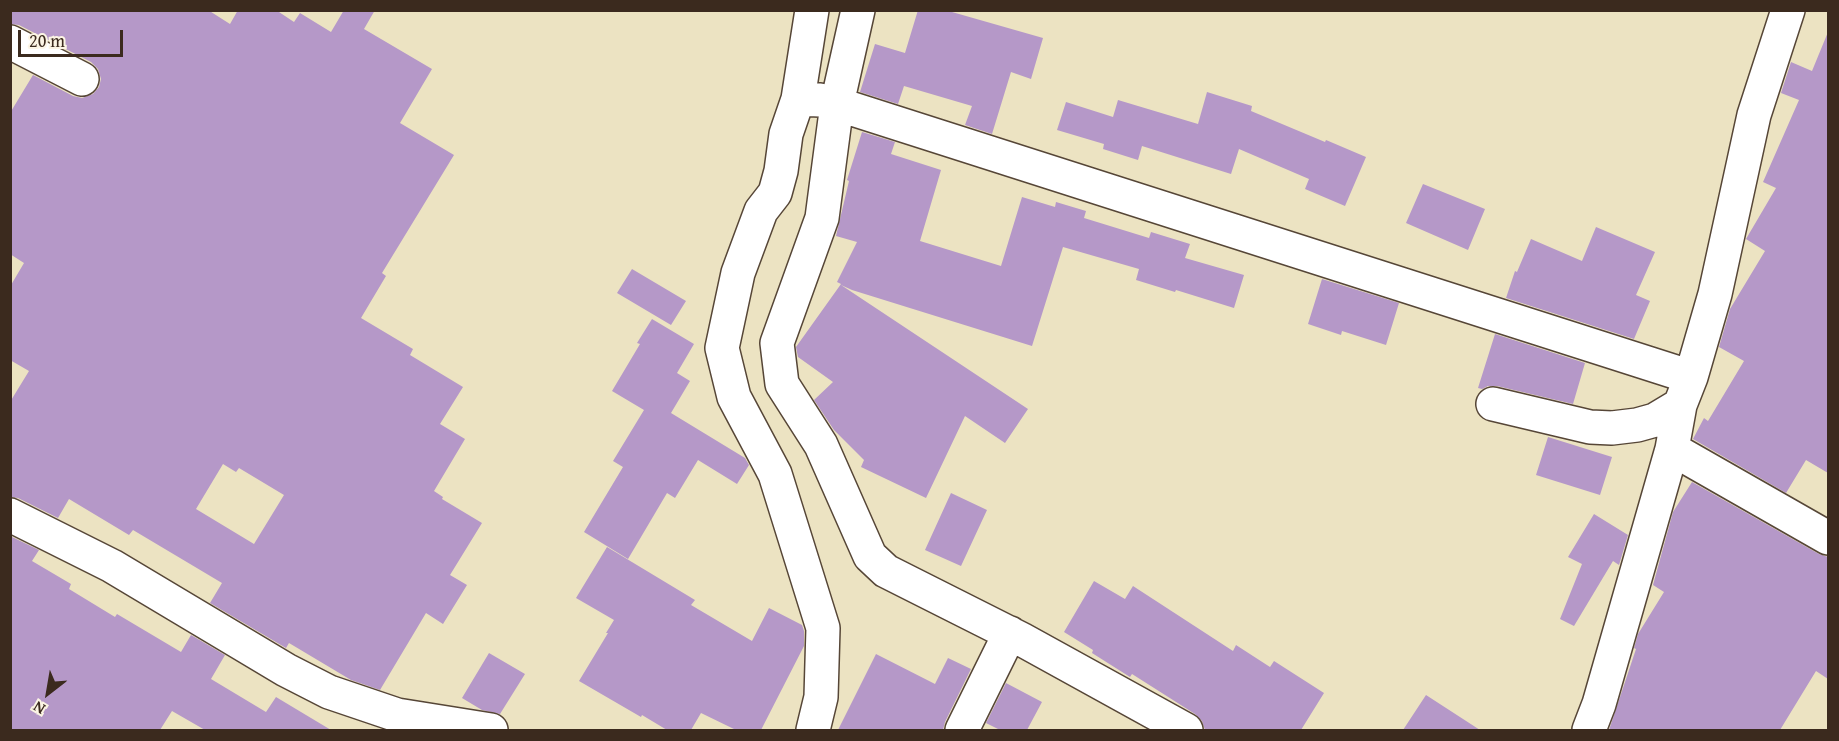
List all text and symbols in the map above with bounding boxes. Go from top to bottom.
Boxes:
scale bar [21,18,126,56]
text: 20 m [29,27,65,54]
north arrow [18,663,78,723]
text: N [28,695,50,721]

